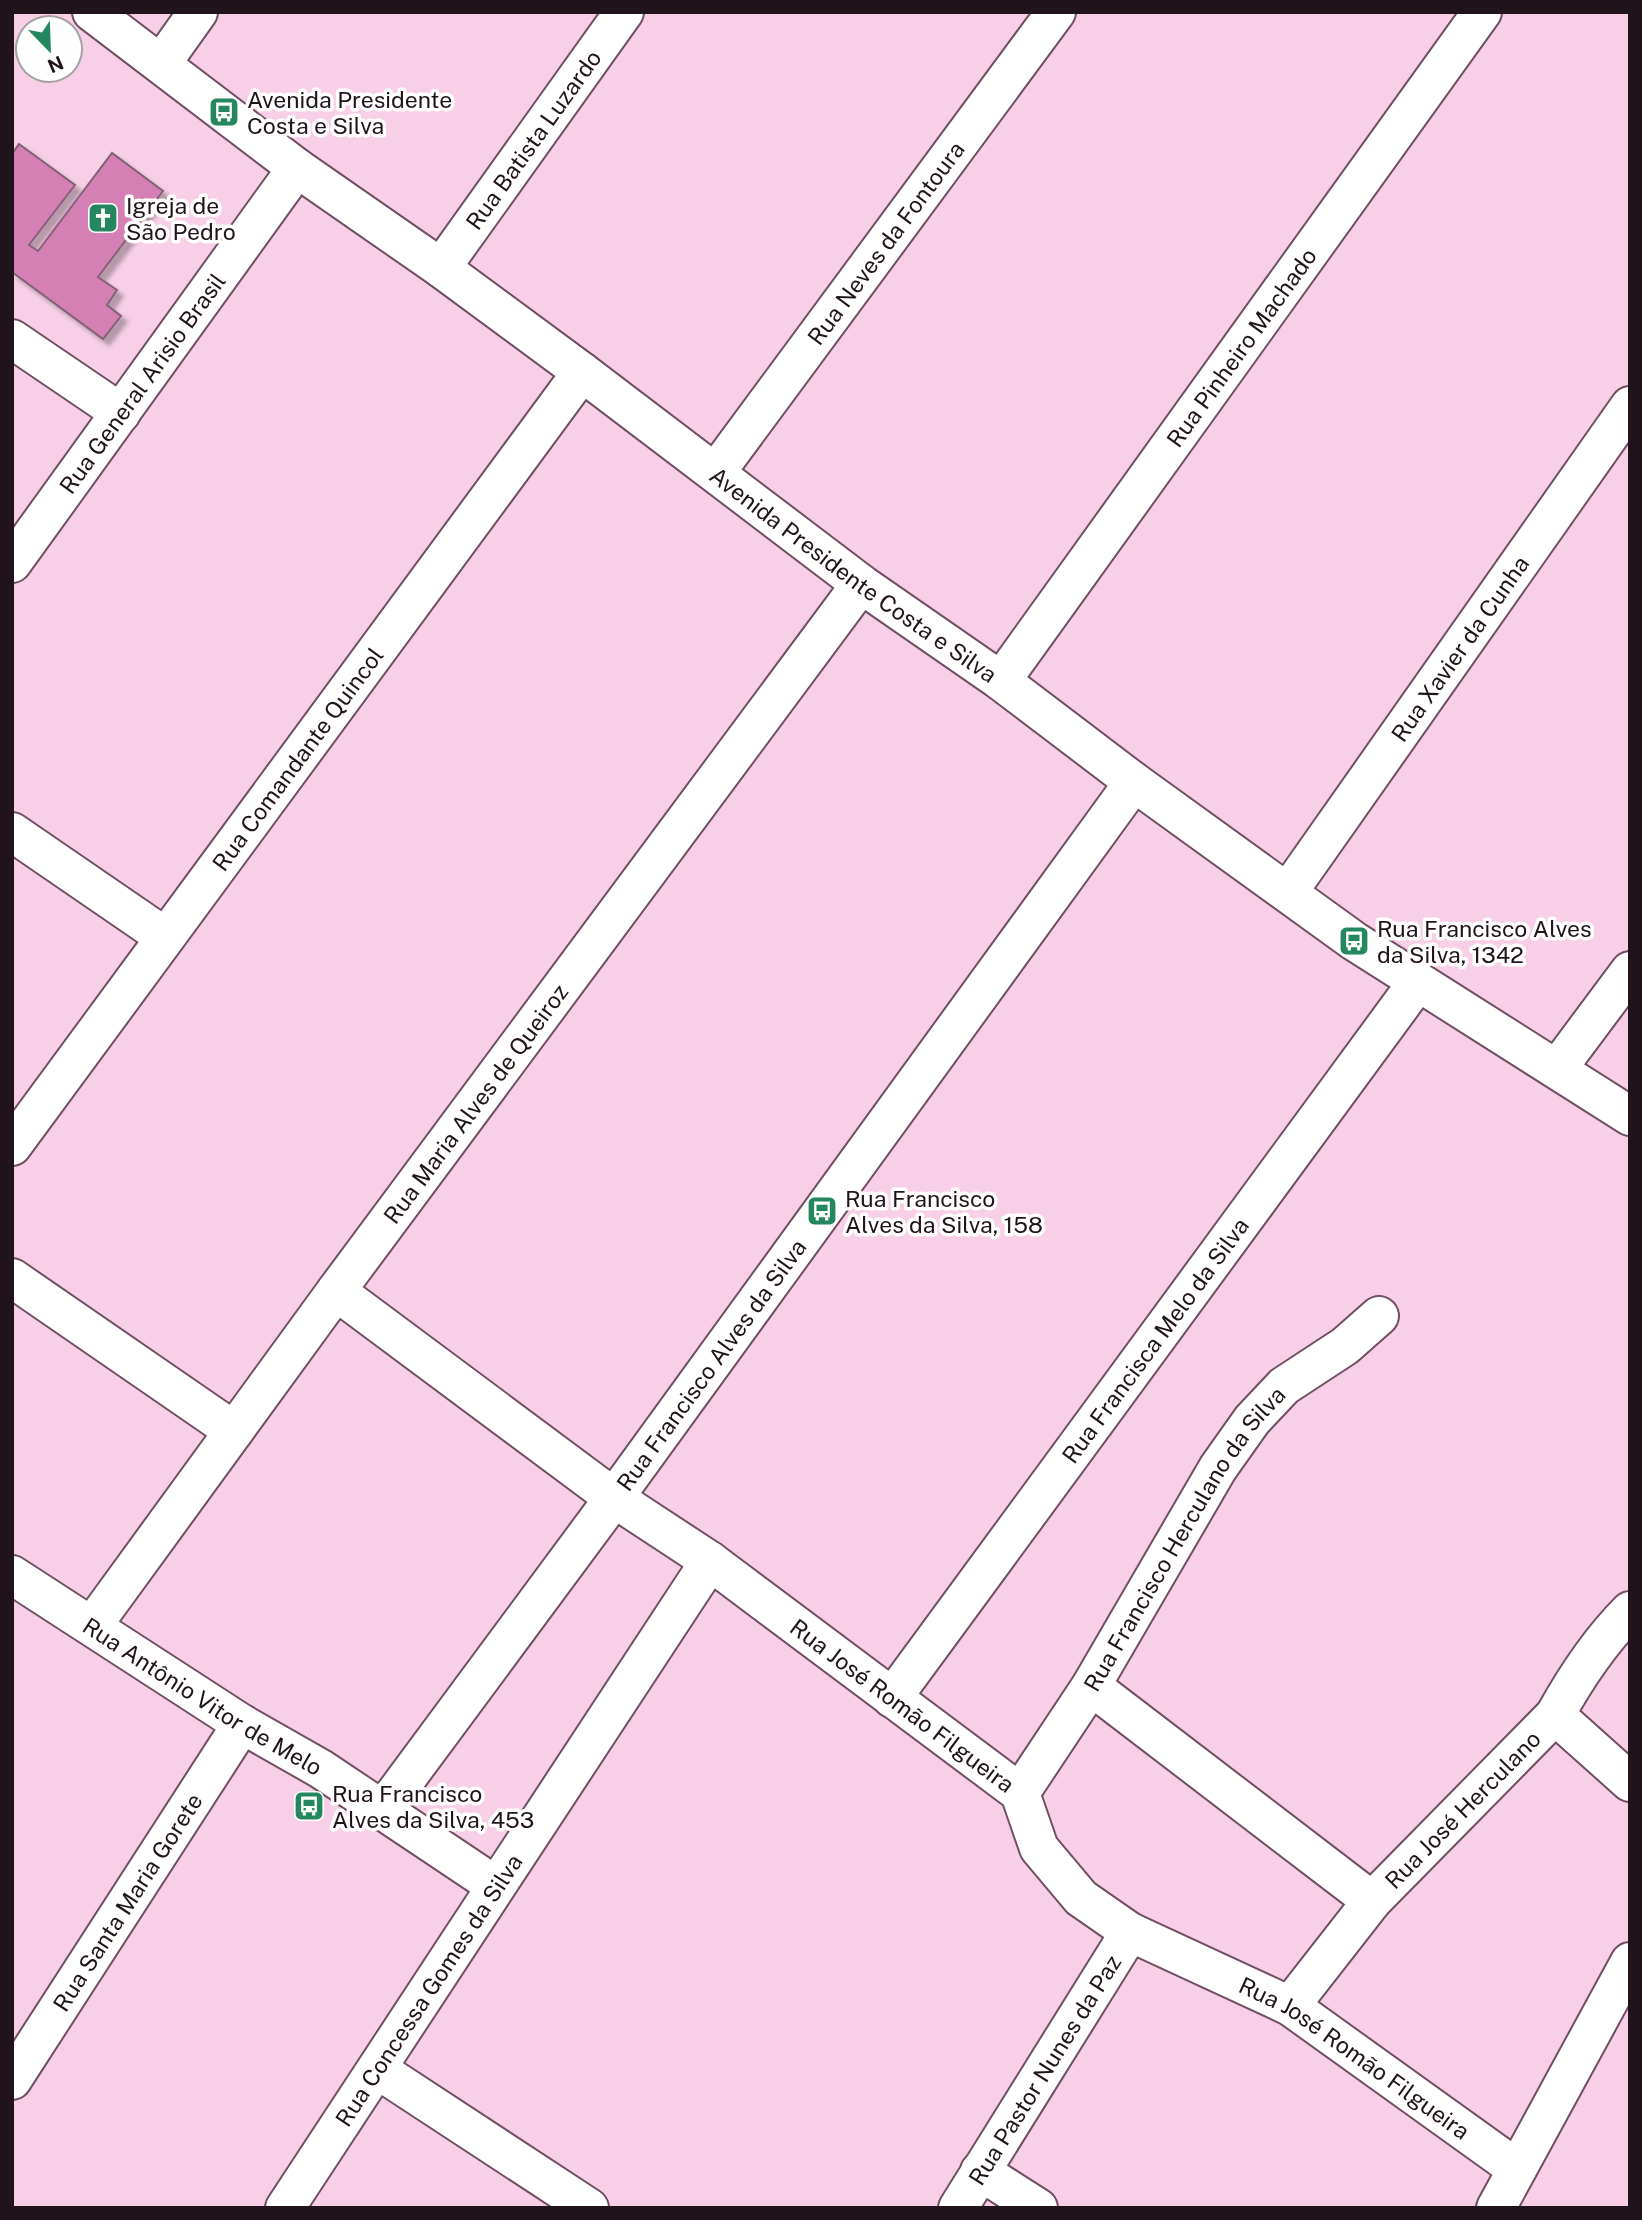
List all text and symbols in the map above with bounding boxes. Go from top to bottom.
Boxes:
north arrow [14,14,84,84]
street label: Rua Batista Luzardo [460,45,606,234]
text: N [45,52,67,78]
place label: Avenida Presidente Costa e Silva [247,86,452,139]
bus stop icon: Avenida Presidente Costa e Silva [207,95,241,129]
street label: Rua Neves da Fontoura [801,136,969,350]
place label: Igreja de São Pedro [126,192,236,245]
church icon: Igreja de São Pedro [86,201,120,235]
street label: Rua Pinheiro Machado [1160,243,1321,452]
street label: Rua General Arisio Brasil [53,268,230,498]
street label: Avenida Presidente Costa e Silva [705,461,1002,688]
street label: Rua Xavier da Cunha [1385,550,1534,746]
street label: Rua Comandante Quincol [206,642,388,876]
place label: Rua Francisco Alves da Silva, 1342 [1377,915,1592,968]
bus stop icon: Rua Francisco Alves da Silva, 1342 [1337,924,1371,958]
street label: Rua Maria Alves de Queiroz [378,978,573,1229]
place label: Rua Francisco Alves da Silva, 158 [845,1185,1043,1238]
bus stop icon: Rua Francisco Alves da Silva, 158 [805,1194,839,1228]
street label: Rua Francisca Melo da Silva [1056,1212,1254,1468]
street label: Rua Francisco Alves da Silva [611,1234,811,1496]
street label: Rua Francisco Herculano da Silva [1078,1380,1290,1696]
street label: Rua Antônio Vitor de Melo [78,1611,327,1780]
street label: Rua José Romão Filgueira [785,1613,1020,1798]
street label: Rua José Herculano [1379,1725,1546,1894]
place label: Rua Francisco Alves da Silva, 453 [332,1780,534,1833]
street label: Rua Santa Maria Gorete [47,1788,207,2016]
bus stop icon: Rua Francisco Alves da Silva, 453 [292,1789,326,1823]
street label: Rua Concessa Gomes da Silva [329,1849,527,2131]
street label: Rua Pastor Nunes da Paz [962,1950,1126,2190]
street label: Rua José Romão Filgueira [1235,1971,1475,2144]

